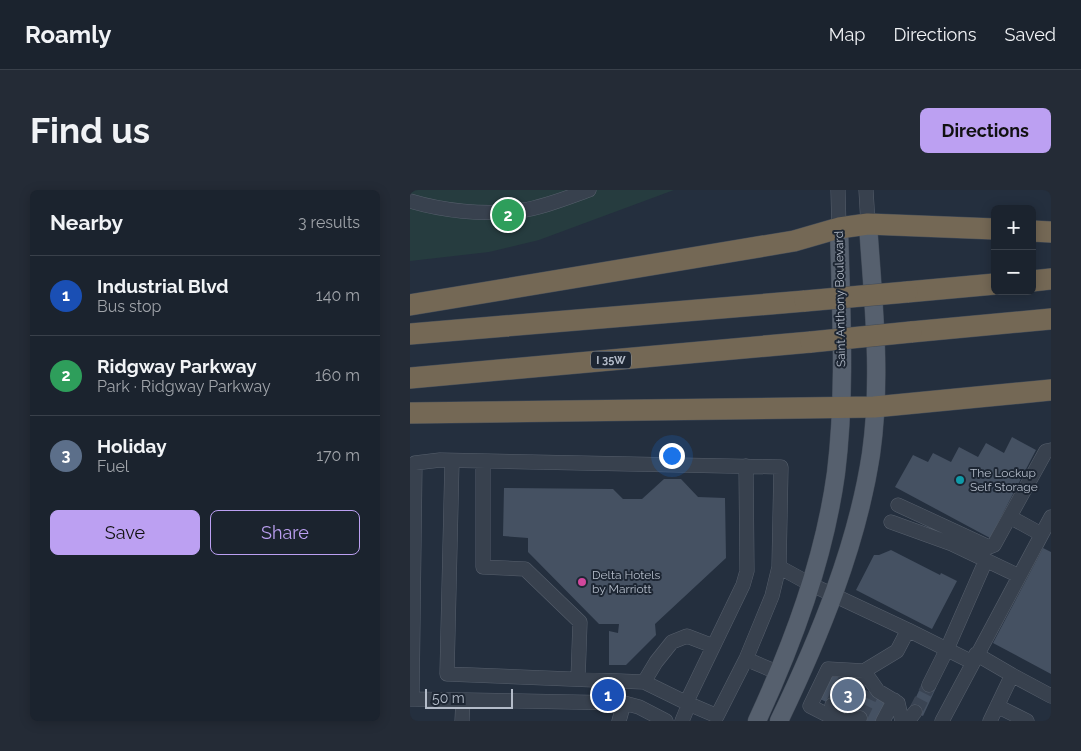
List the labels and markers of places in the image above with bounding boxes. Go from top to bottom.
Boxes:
pin: 2 [492,196,524,234]
place label: The Lockup Self Storage [970,466,1038,494]
marker: The Lockup Self Storage [954,474,966,486]
place label: Delta Hotels by Marriott [592,568,661,596]
marker: Delta Hotels by Marriott [576,576,588,588]
pin: 1 [592,676,624,714]
pin: 3 [832,676,864,714]

